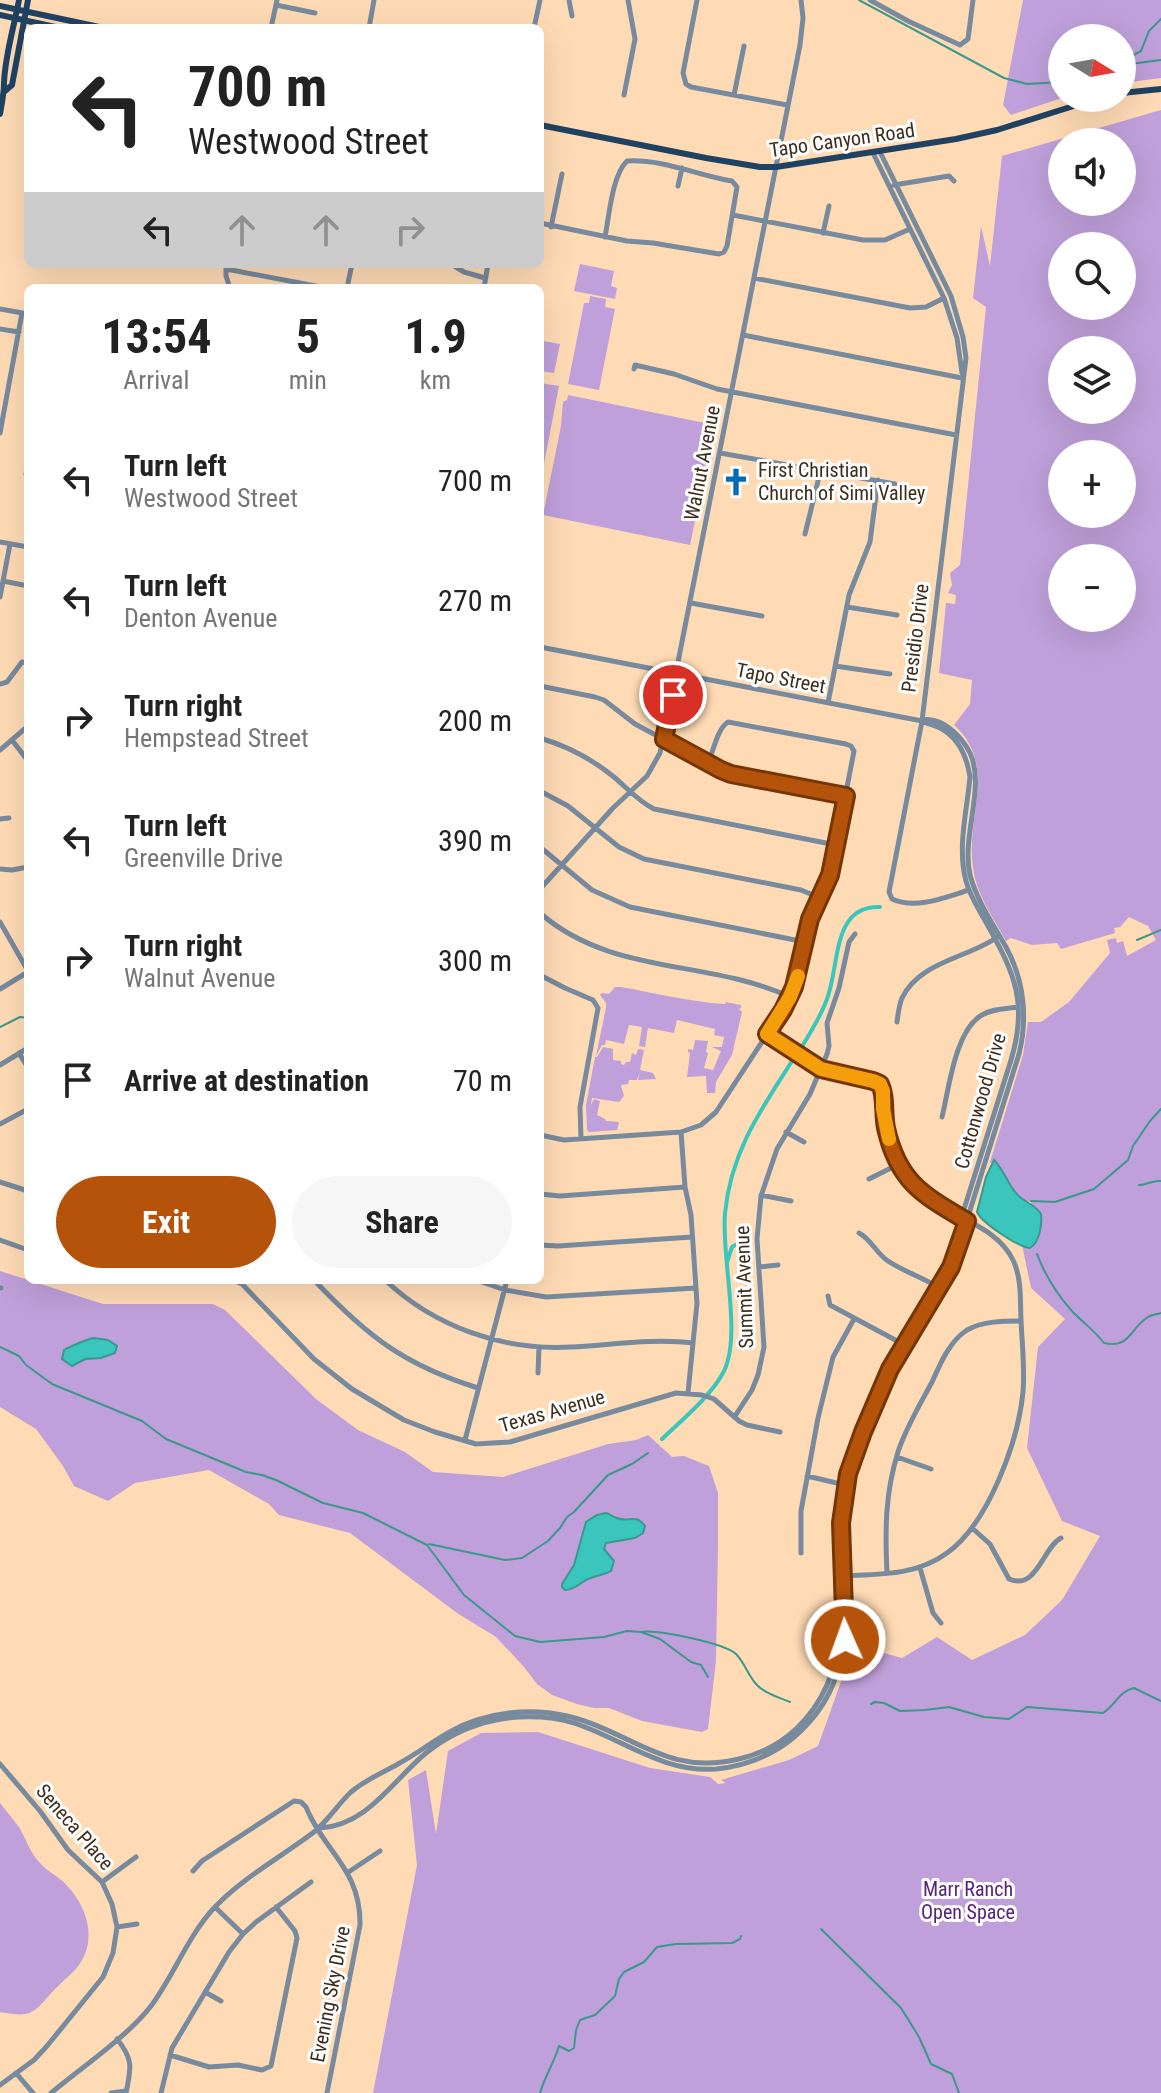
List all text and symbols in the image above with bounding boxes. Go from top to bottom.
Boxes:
north arrow [1048,24,1136,112]
map controls [1048,24,1136,632]
text: 700 m [188,54,327,120]
icon: left [56,56,160,160]
street label: Tapo Canyon Road [768,118,916,162]
text: Westwood Street [188,121,429,163]
button: sound [1048,128,1136,216]
icon: left [136,208,180,252]
icon: ahead [220,208,264,252]
icon: ahead [304,208,348,252]
icon: right [388,208,432,252]
button: search [1048,232,1136,320]
text: 13:54 [101,308,211,365]
text: 5 [296,308,320,365]
text: 1.9 [404,308,467,365]
button: layers [1048,336,1136,424]
text: Arrival [123,365,189,395]
text: min [289,365,327,395]
text: km [420,365,451,395]
street label: Walnut Avenue [679,404,725,522]
button: + [1048,440,1136,528]
text: Turn left [124,448,227,483]
icon: left [56,458,100,502]
place label: First Christian Church of Simi Valley [758,458,925,505]
text: 700 m [438,463,512,498]
church icon: First Christian Church of Simi Valley [721,467,751,497]
text: Westwood Street [124,483,298,513]
button: − [1048,544,1136,632]
text: Turn left [124,568,227,603]
icon: left [56,578,100,622]
street label: Presidio Drive [896,582,934,694]
text: 270 m [438,583,512,618]
text: Denton Avenue [124,603,278,633]
street label: Tapo Street [734,658,828,698]
pin [639,661,707,729]
icon: arrive [651,673,695,717]
text: Turn right [124,688,242,723]
icon: right [56,698,100,742]
text: 200 m [438,703,512,738]
text: Hempstead Street [124,723,309,753]
text: Turn left [124,808,227,843]
icon: left [56,818,100,862]
text: 390 m [438,823,512,858]
text: Greenville Drive [124,843,283,873]
text: Turn right [124,928,242,963]
icon: right [56,938,100,982]
text: 300 m [438,943,512,978]
text: Walnut Avenue [124,963,275,993]
street label: Cottonwood Drive [949,1030,1011,1172]
icon: arrive [56,1058,100,1102]
text: Arrive at destination [124,1063,369,1098]
text: 70 m [453,1063,512,1098]
button: Exit [56,1176,276,1268]
button: Share [292,1176,512,1268]
street label: Summit Avenue [730,1225,758,1349]
street label: Texas Avenue [497,1385,607,1437]
position arrow [803,1598,887,1682]
street label: Seneca Place [31,1779,119,1875]
park label: Marr Ranch Open Space [921,1877,1015,1924]
street label: Evening Sky Drive [305,1924,355,2064]

